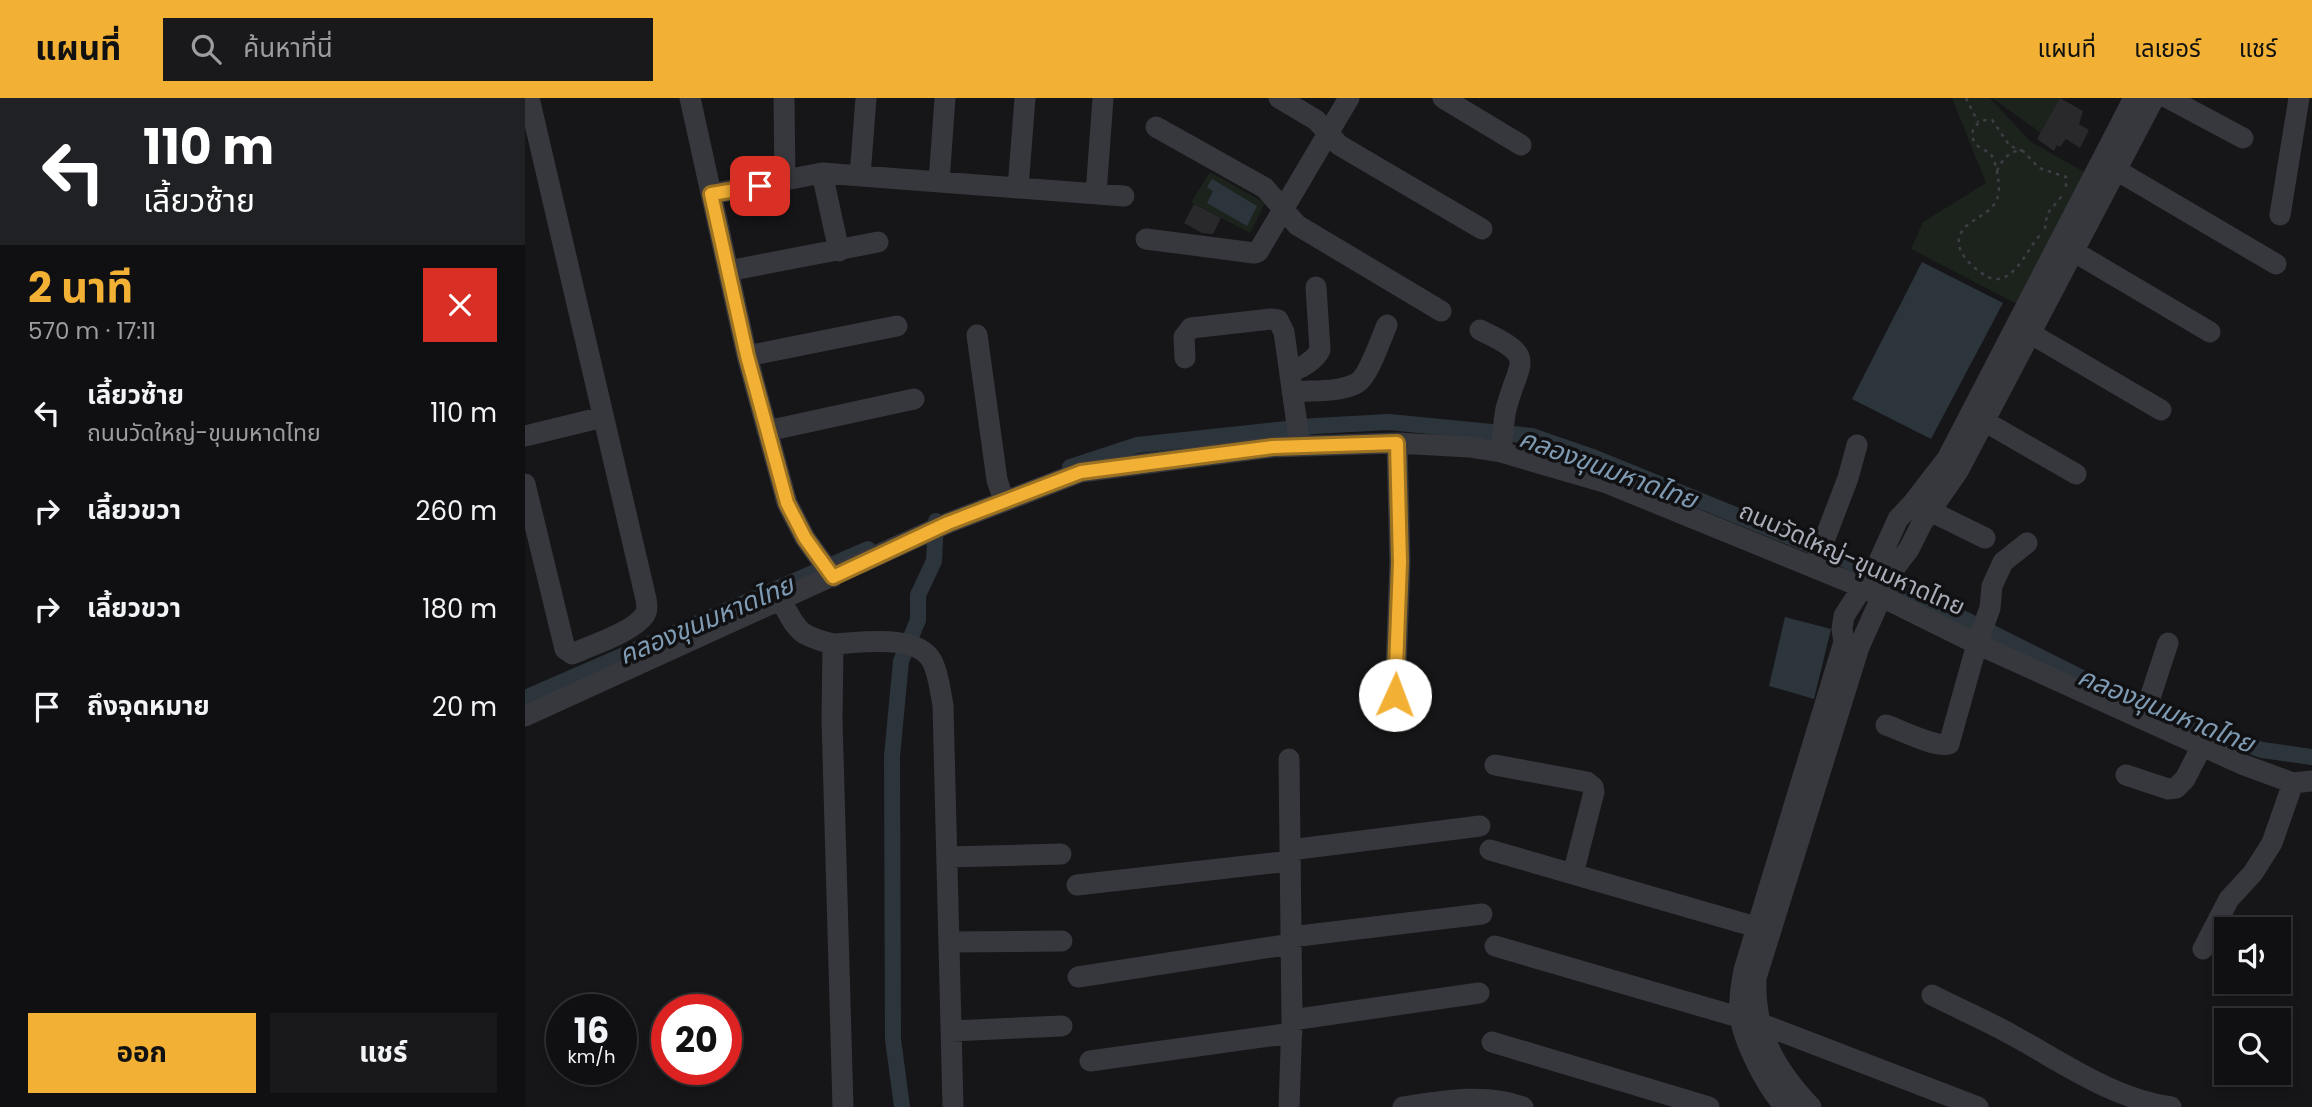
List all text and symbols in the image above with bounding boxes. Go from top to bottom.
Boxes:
search box [163,18,653,81]
text: แผนที่ [35,25,121,72]
icon: search [187,30,225,68]
text: ค้นหาที่นี่ [243,30,333,66]
text: แผนที่ [2038,32,2096,65]
text: เลเยอร์ [2134,32,2201,65]
text: แชร์ [2239,32,2277,65]
text: 110 m [143,113,274,181]
icon: left [28,126,119,217]
pin [730,156,790,216]
icon: arrive [741,167,779,205]
text: เลี้ยวซ้าย [143,178,255,223]
text: 2 นาที [28,258,133,317]
button: close [423,268,497,342]
text: 570 m · 17:11 [28,315,156,347]
text: เลี้ยวซ้าย [87,377,184,413]
icon: left [28,394,66,432]
text: 110 m [430,395,497,431]
text: ถนนวัดใหญ่-ขุนมหาดไทย [87,417,321,449]
water label: คลองขุนมหาดไทย [1514,420,1703,518]
icon: right [28,492,66,530]
text: เลี้ยวขวา [87,492,181,528]
text: 260 m [415,493,497,529]
street label: ถนนวัดใหญ่-ขุนมหาดไทย [1734,494,1970,623]
water label: คลองขุนมหาดไทย [613,566,800,673]
icon: right [28,590,66,628]
text: เลี้ยวขวา [87,590,181,626]
text: 180 m [422,591,497,627]
position arrow [1358,658,1432,732]
water label: คลองขุนมหาดไทย [2073,658,2261,762]
icon: arrive [28,688,66,726]
text: ถึงจุดหมาย [87,688,210,724]
text: 20 m [432,689,497,725]
map controls [2214,917,2291,1085]
button: sound [2214,917,2291,994]
speed limit sign: 20 [651,994,742,1085]
text: 16 [574,1006,609,1055]
button: search [2214,1008,2291,1085]
button: ออก [28,1013,256,1093]
button: แชร์ [270,1013,497,1093]
text: km/h [568,1044,615,1069]

